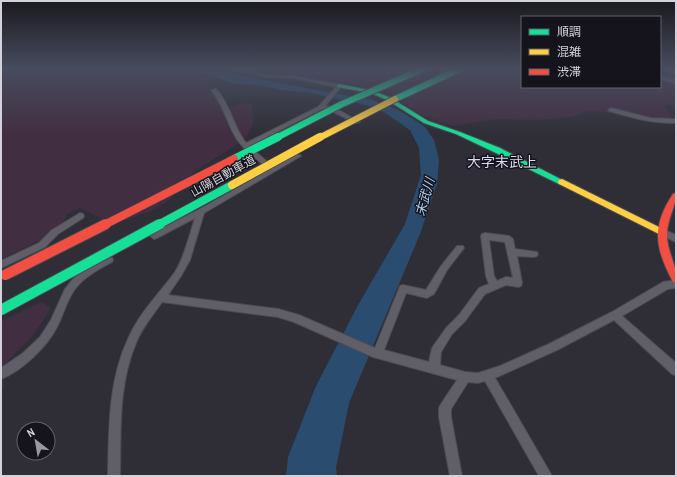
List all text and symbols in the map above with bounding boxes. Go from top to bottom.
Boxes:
legend [521,16,661,88]
text: 順調 [557,24,581,40]
text: 混雑 [557,44,581,60]
text: 渋滞 [557,64,581,80]
street label: 山陽自動車道 [188,152,258,200]
district label: 大字末武上 [467,153,537,171]
water label: 末武川 [411,174,439,218]
north arrow [16,421,56,461]
text: N [24,425,37,440]

